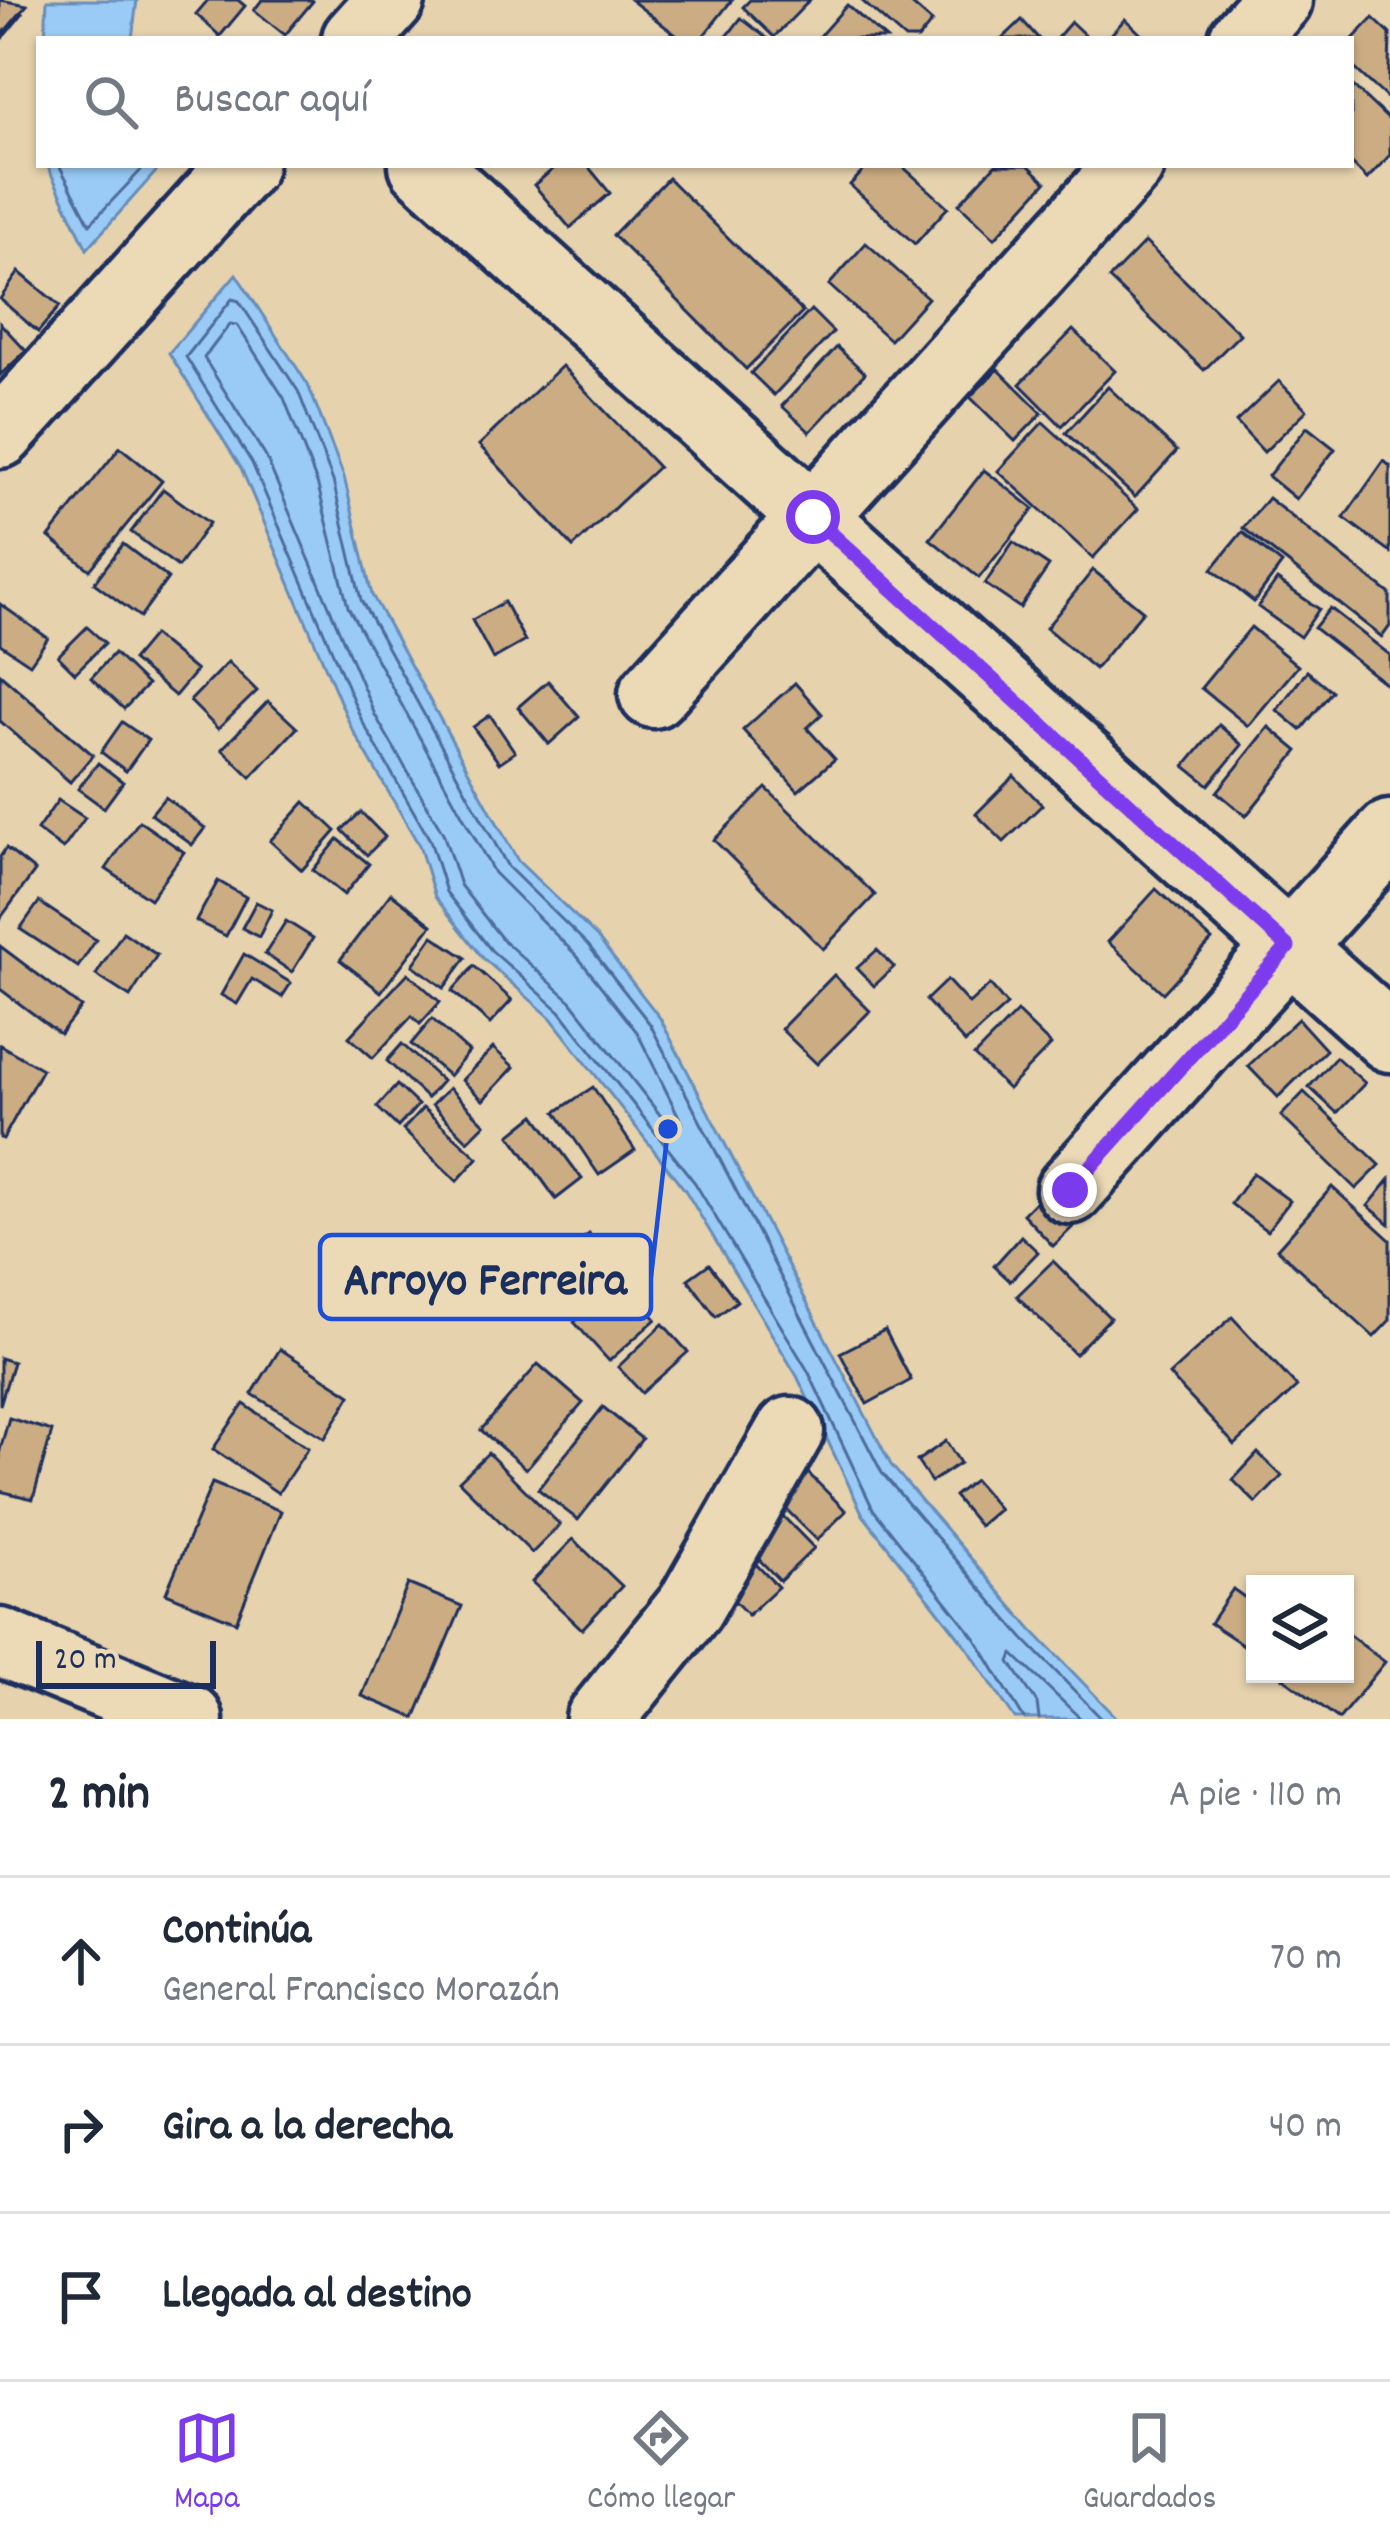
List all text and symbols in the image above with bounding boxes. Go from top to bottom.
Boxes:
search box [36,36,1354,168]
icon: search [78,69,144,135]
text: Buscar aquí [174,70,369,134]
route start [786,490,840,544]
route end [1043,1163,1097,1217]
callout: Arroyo Ferreira [320,1235,651,1319]
text: Arroyo Ferreira [343,1250,628,1319]
map controls [1246,1575,1354,1683]
button: layers [1246,1575,1354,1683]
scale bar [36,1635,216,1688]
text: 20 m [54,1638,117,1685]
text: 2 min [48,1761,150,1833]
text: A pie · 110 m [1169,1770,1342,1825]
text: Continúa [162,1901,311,1965]
icon: ahead [48,1928,114,1994]
text: 70 m [1270,1933,1342,1988]
text: General Francisco Morazán [162,1965,560,2020]
icon: right [48,2096,114,2162]
text: Gira a la derecha [162,2097,452,2161]
text: 40 m [1269,2101,1342,2156]
icon: arrive [48,2264,114,2330]
text: Llegada al destino [162,2265,472,2329]
tab: Mapa [174,2405,240,2524]
tab: Cómo llegar [587,2405,735,2524]
tab: Guardados [1083,2405,1216,2524]

